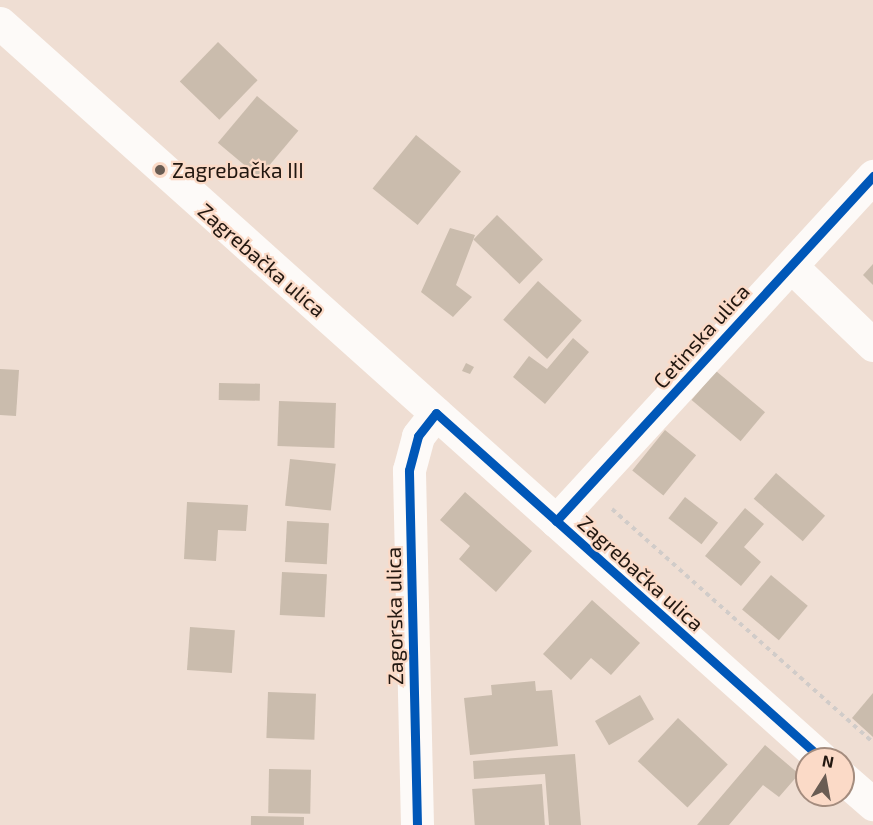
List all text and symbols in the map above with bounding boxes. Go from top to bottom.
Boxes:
place label: Zagrebačka III [172,157,304,183]
marker: Zagrebačka III [153,163,167,177]
street label: Zagrebačka ulica [193,198,331,322]
street label: Cetinska ulica [648,279,754,393]
street label: Zagrebačka ulica [573,510,709,636]
street label: Zagorska ulica [380,547,408,685]
north arrow [795,747,855,807]
text: N [821,750,836,771]

